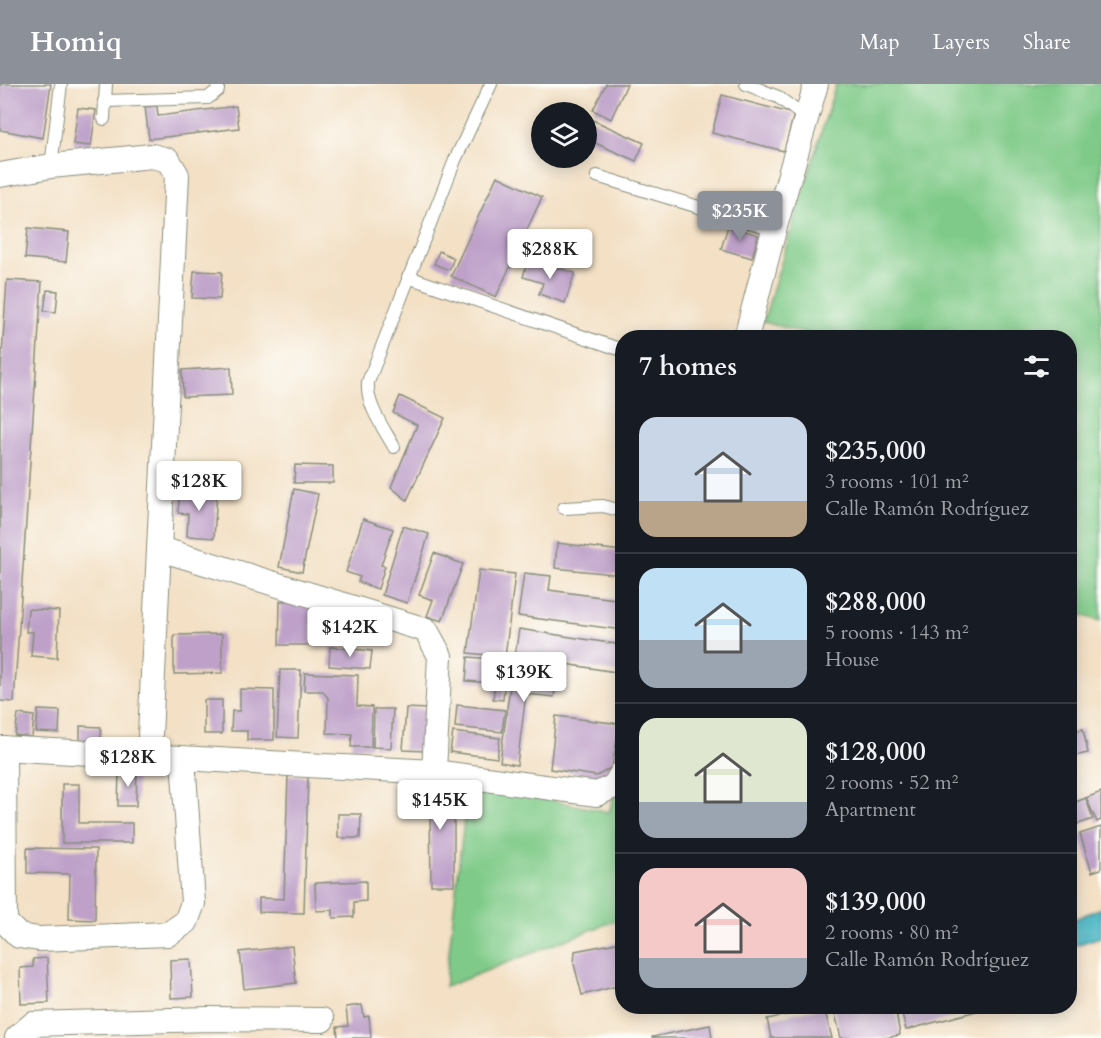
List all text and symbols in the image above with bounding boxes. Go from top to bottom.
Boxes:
text: Homiq [30,23,122,61]
text: Map [860,28,900,57]
text: Layers [933,28,990,57]
text: Share [1023,28,1071,57]
map controls [531,102,597,168]
button: layers [531,102,597,168]
pin: $235K [698,191,782,242]
text: $235K [711,197,769,224]
pin: $288K [508,229,592,280]
text: $288K [521,235,579,262]
text: 7 homes [639,349,737,384]
icon: filters [1020,350,1053,383]
text: $235,000 [825,433,926,468]
icon: home [687,441,759,513]
pin: $128K [157,461,241,512]
text: $128K [170,467,228,494]
text: 3 rooms · 101 m² [825,468,969,495]
text: Calle Ramón Rodríguez [825,495,1029,522]
text: $288,000 [825,584,926,619]
icon: home [687,592,759,664]
pin: $142K [308,607,392,658]
text: $142K [321,613,379,640]
text: 5 rooms · 143 m² [825,619,969,646]
text: House [825,646,879,673]
pin: $139K [482,652,566,703]
text: $139K [495,658,553,685]
text: $128,000 [825,734,926,769]
pin: $128K [86,737,170,788]
icon: home [687,742,759,814]
text: $128K [99,743,157,770]
text: 2 rooms · 52 m² [825,769,958,796]
pin: $145K [398,780,482,831]
text: $145K [411,786,469,813]
text: Apartment [825,796,916,823]
text: $139,000 [825,884,926,919]
icon: home [687,892,759,964]
text: 2 rooms · 80 m² [825,919,958,946]
text: Calle Ramón Rodríguez [825,946,1029,973]

